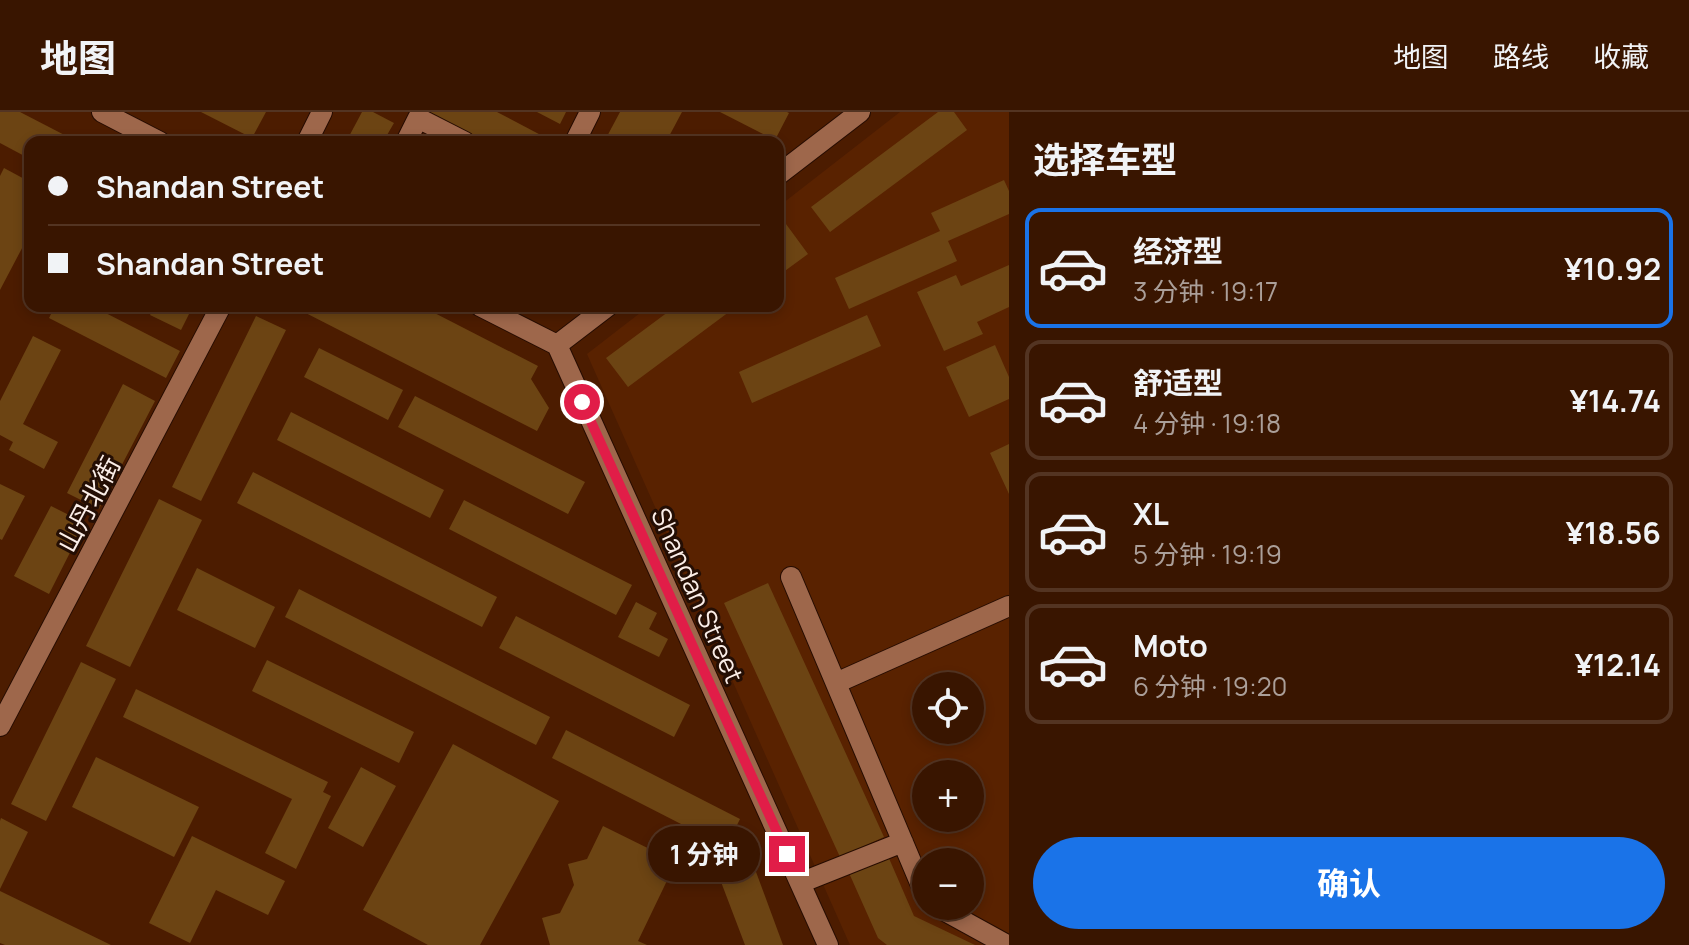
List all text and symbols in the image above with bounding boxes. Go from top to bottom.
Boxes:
text: 地图 [40,31,116,83]
text: 地图 [1393,37,1449,75]
text: 路线 [1493,37,1549,75]
text: 收藏 [1593,37,1649,75]
text: 选择车型 [1033,135,1177,184]
text: Shandan Street [96,166,324,207]
text: 经济型 [1133,230,1223,271]
icon: car [1037,232,1109,304]
text: Shandan Street [96,243,324,284]
text: ¥10.92 [1564,248,1661,289]
text: 3 分钟 · 19:17 [1133,273,1278,309]
text: 舒适型 [1133,362,1223,403]
icon: car [1037,364,1109,436]
text: ¥14.74 [1570,380,1661,421]
route start [564,384,600,420]
text: 4 分钟 · 19:18 [1133,405,1281,441]
street label: 山丹北街 [48,450,128,558]
text: XL [1133,493,1169,534]
icon: car [1037,496,1109,568]
street label: Shandan Street [643,502,753,688]
text: ¥18.56 [1566,512,1661,553]
text: 5 分钟 · 19:19 [1133,536,1282,572]
text: Moto [1133,625,1208,666]
icon: car [1037,628,1109,700]
text: ¥12.14 [1575,644,1661,685]
text: 6 分钟 · 19:20 [1133,668,1287,704]
map controls [912,672,984,920]
button: locate [912,672,984,744]
button: + [912,760,984,832]
callout: 1 分钟 [647,826,759,882]
text: 1 分钟 [670,836,738,872]
route end [769,836,805,872]
button: 确认 [1033,837,1665,929]
button: − [912,848,984,920]

